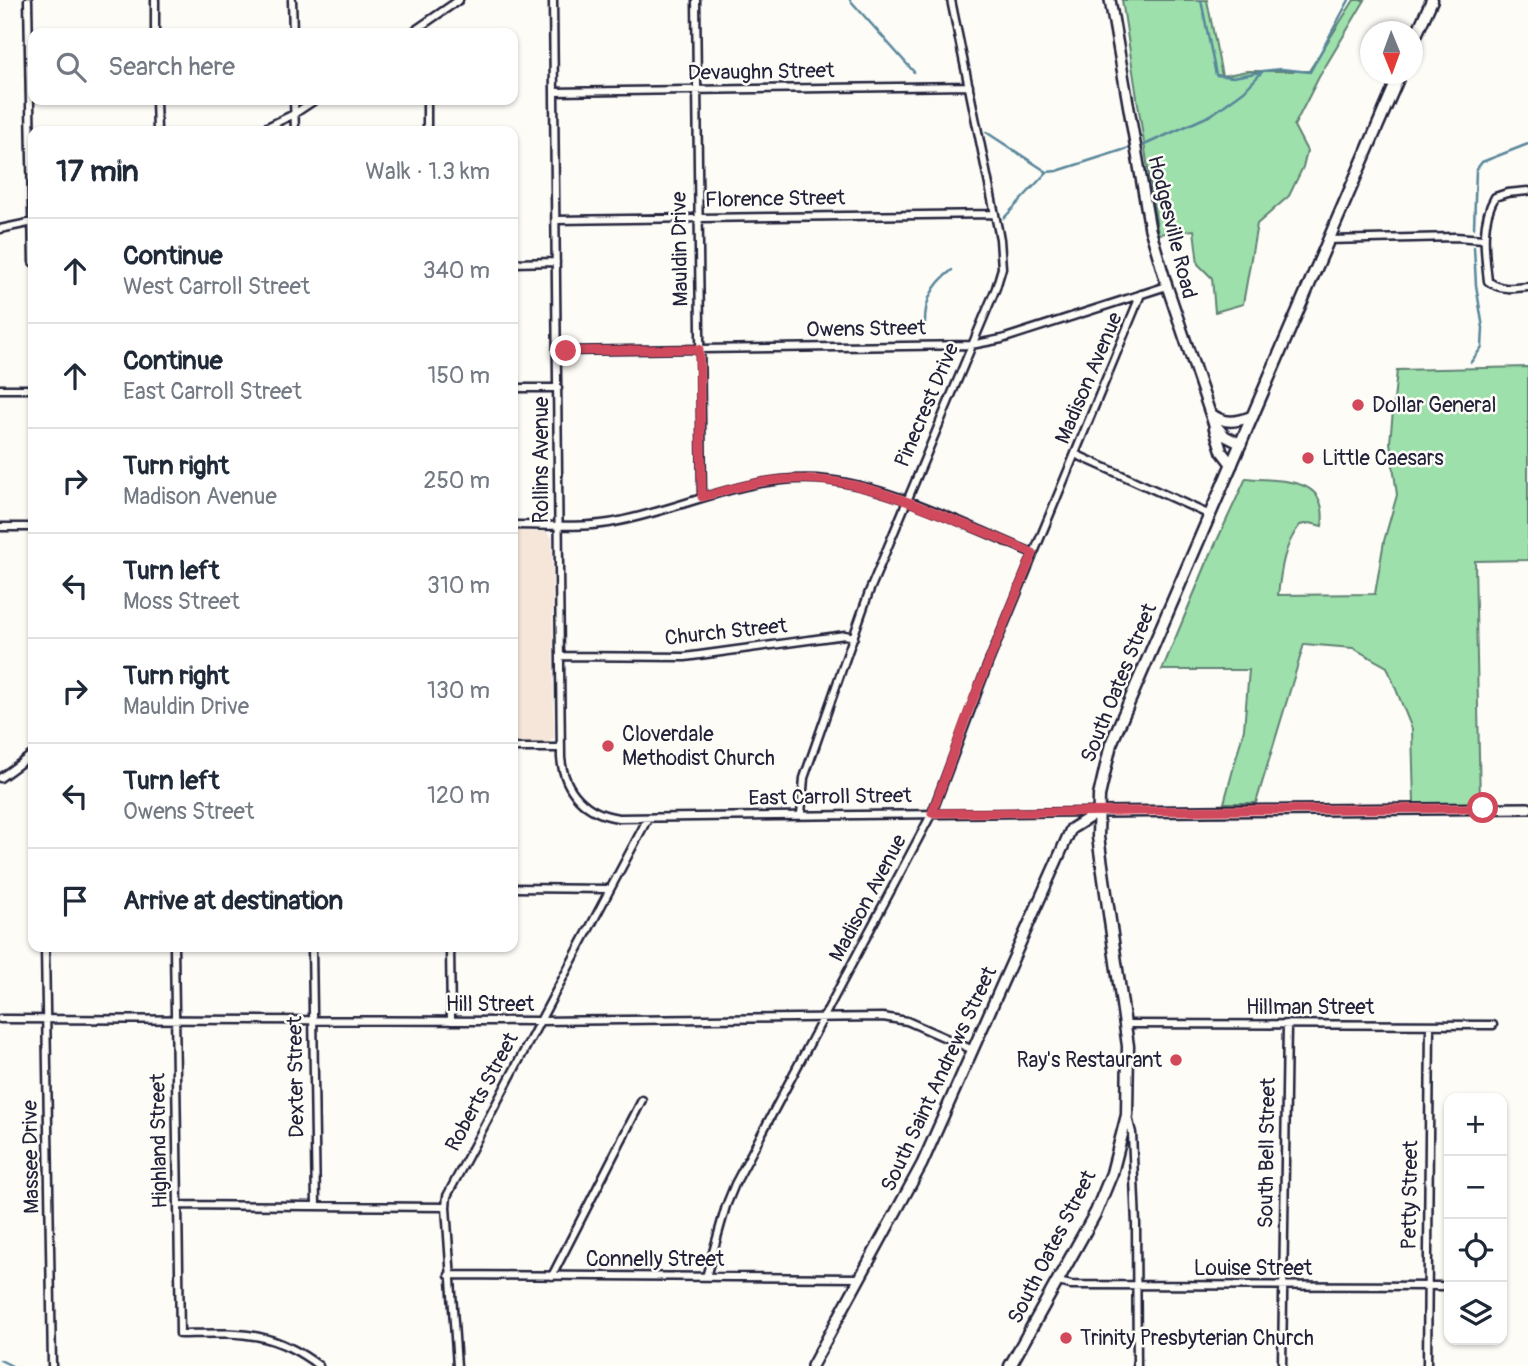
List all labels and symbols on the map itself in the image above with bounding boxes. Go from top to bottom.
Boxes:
north arrow [1360,21,1423,84]
street label: Devaughn Street [687,57,835,87]
street label: Hodgesville Road [1141,153,1203,301]
street label: Florence Street [705,184,846,214]
street label: Mauldin Drive [665,191,695,307]
street label: Madison Avenue [1049,308,1129,448]
street label: Owens Street [806,314,927,344]
route end [550,335,581,366]
street label: Pinecrest Drive [889,338,966,471]
place label: Dollar General [1372,392,1497,419]
street label: Rollins Avenue [528,396,555,523]
marker: Dollar General [1350,397,1366,413]
place label: Little Caesars [1322,445,1444,472]
marker: Little Caesars [1300,450,1316,466]
street label: South Oates Street [1075,599,1163,766]
street label: Church Street [663,612,789,652]
place label: Cloverdale Methodist Church [622,721,775,772]
marker: Cloverdale Methodist Church [600,738,616,754]
street label: East Carroll Street [748,782,912,812]
route start [1467,792,1498,823]
street label: Madison Avenue [823,829,913,966]
street label: South Saint Andrews Street [875,962,1003,1196]
street label: Hill Street [446,991,535,1018]
street label: Hillman Street [1246,994,1375,1021]
street label: Dexter Street [281,1015,311,1138]
street label: Roberts Street [439,1027,525,1156]
place label: Ray's Restaurant [1016,1047,1163,1074]
marker: Ray's Restaurant [1168,1052,1184,1068]
street label: Highland Street [144,1073,174,1209]
street label: South Bell Street [1252,1077,1282,1229]
street label: Massee Drive [16,1099,45,1214]
street label: Petty Street [1396,1140,1424,1250]
street label: South Oates Street [1002,1165,1103,1328]
street label: Connelly Street [586,1246,725,1273]
street label: Louise Street [1194,1255,1313,1282]
place label: Trinity Presbyterian Church [1080,1325,1314,1352]
marker: Trinity Presbyterian Church [1058,1330,1074,1346]

